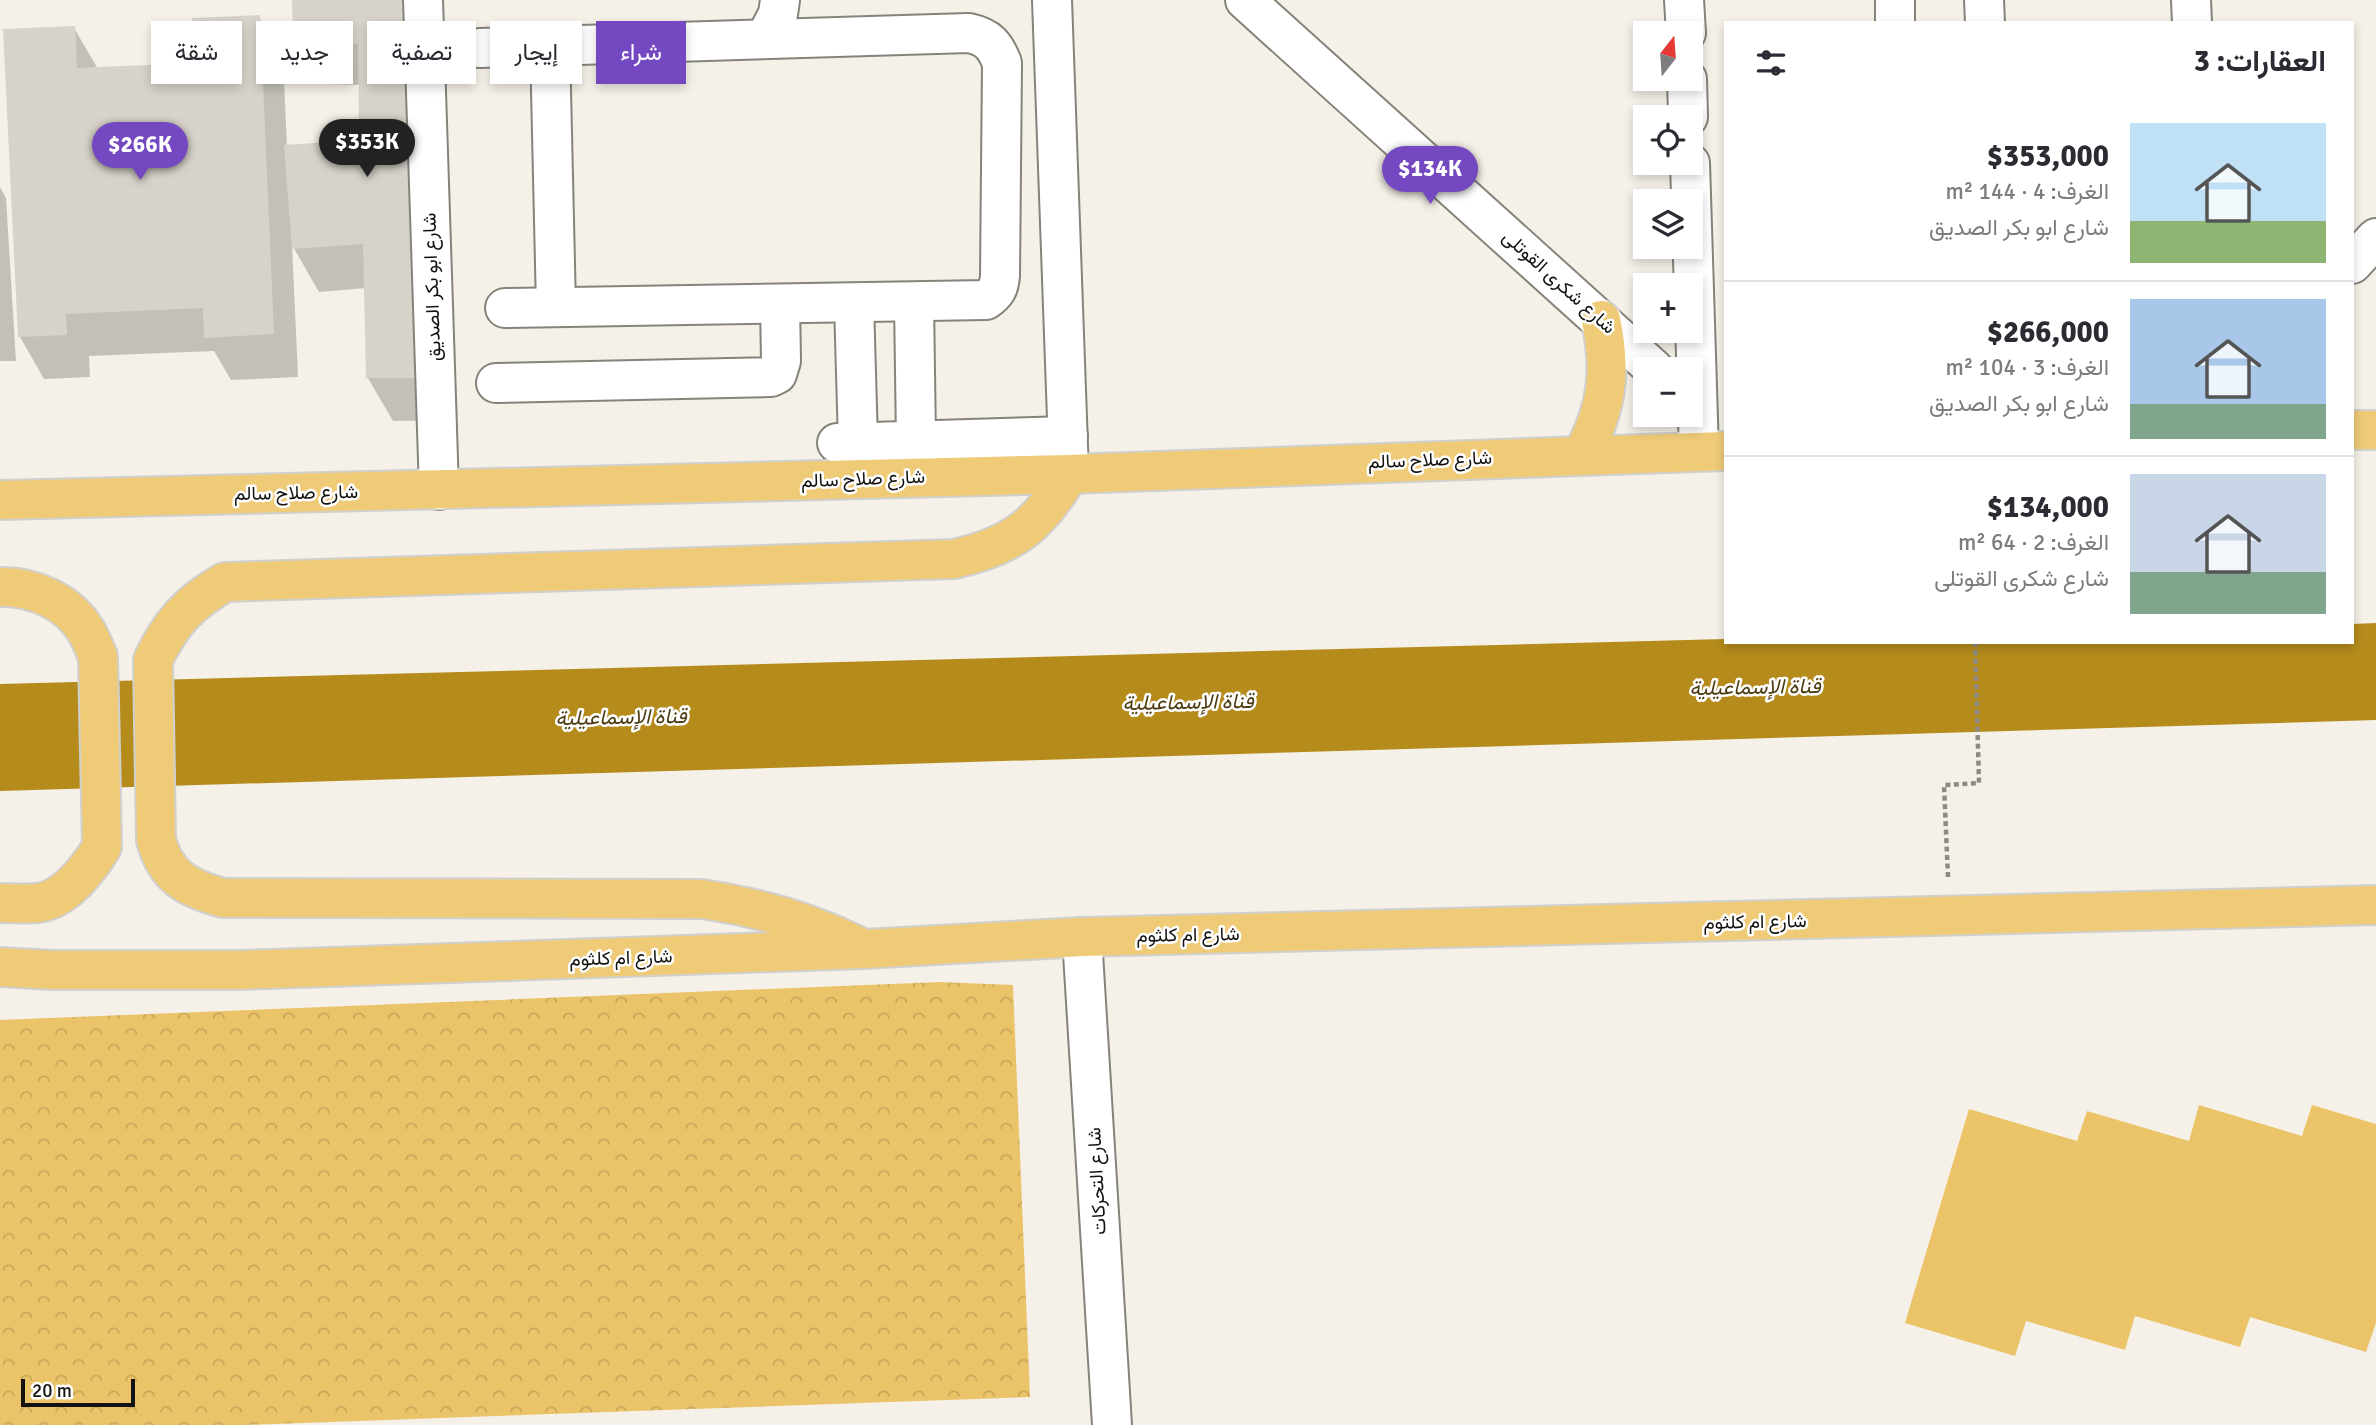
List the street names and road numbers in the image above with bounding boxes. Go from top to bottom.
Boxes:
street label: شارع ابو بكر الصديق [417,212,447,362]
street label: شارع شكرى القوتلى [1497,225,1621,339]
street label: شارع صلاح سالم [1368,446,1492,474]
street label: شارع صلاح سالم [801,465,925,493]
street label: شارع صلاح سالم [234,480,358,506]
street label: شارع ام كلثوم [1703,909,1807,935]
street label: شارع ام كلثوم [1136,922,1240,948]
street label: شارع ام كلثوم [569,944,673,972]
street label: شارع التحركات [1082,1127,1112,1235]

